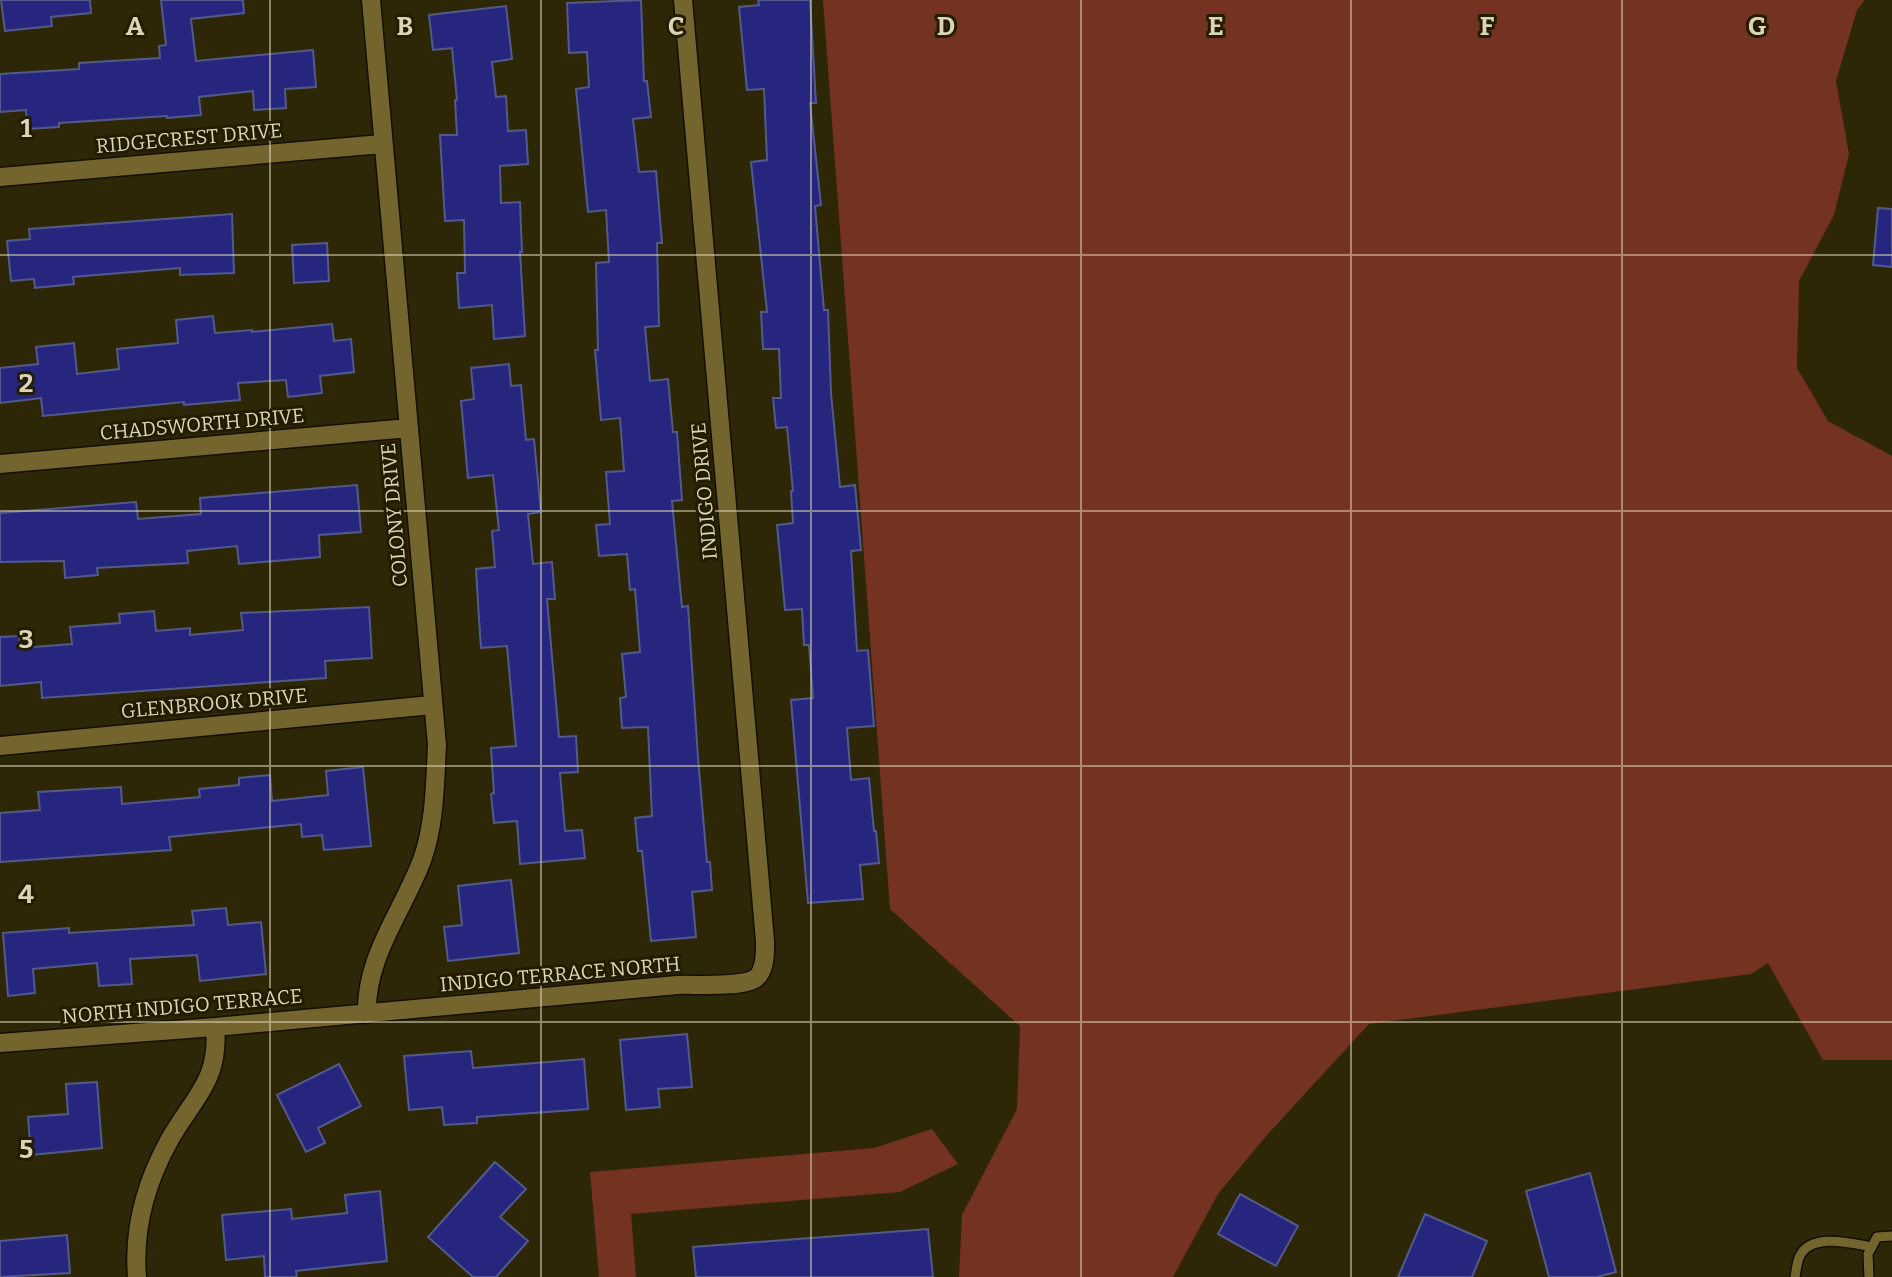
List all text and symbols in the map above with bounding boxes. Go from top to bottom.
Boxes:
text: A [126,11,145,42]
text: B [397,11,413,42]
text: C [668,11,684,42]
text: D [937,11,955,42]
text: E [1208,11,1224,42]
text: F [1480,11,1495,42]
text: G [1748,11,1767,42]
text: 1 [20,113,32,144]
street label: RIDGECREST DRIVE [95,118,283,158]
text: 2 [19,368,33,399]
street label: CHADSWORTH DRIVE [99,403,305,445]
street label: INDIGO DRIVE [686,421,722,561]
street label: COLONY DRIVE [376,442,412,588]
text: 3 [19,624,33,655]
street label: GLENBROOK DRIVE [120,683,308,723]
text: 4 [18,879,34,910]
street label: INDIGO TERRACE NORTH [439,952,681,996]
street label: NORTH INDIGO TERRACE [61,984,303,1028]
text: 5 [19,1134,33,1165]

